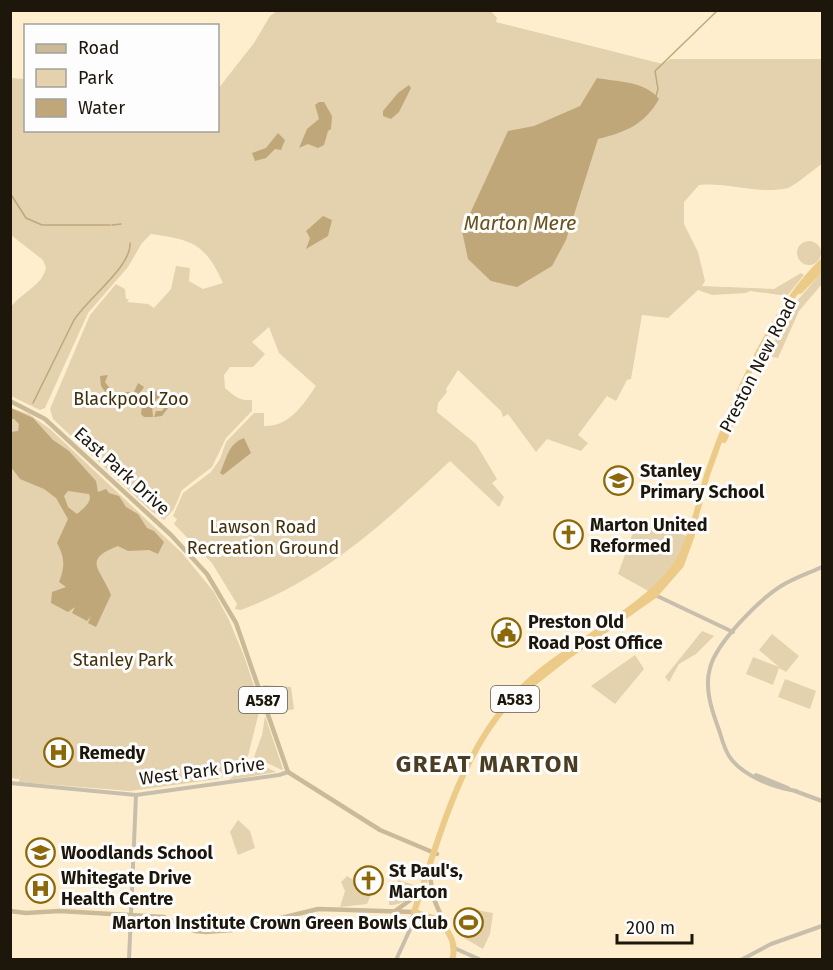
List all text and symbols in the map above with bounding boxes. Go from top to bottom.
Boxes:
legend [24,24,219,132]
text: Road [78,37,120,59]
text: Park [78,67,114,89]
text: Water [78,97,125,119]
water label: Marton Mere [464,211,576,235]
street label: Preston New Road [715,294,801,436]
park label: Blackpool Zoo [73,388,189,410]
street label: East Park Drive [70,422,174,520]
place label: Stanley Primary School [640,460,765,503]
school or university icon: Stanley Primary School [603,465,635,497]
place label: Marton United Reformed [590,514,708,557]
park label: Lawson Road Recreation Ground [187,516,339,559]
church icon: Marton United Reformed [553,519,585,551]
place label: Preston Old Road Post Office [528,611,663,654]
public building icon: Preston Old Road Post Office [491,616,523,648]
park label: Stanley Park [73,649,174,671]
road number: A583 [491,686,539,712]
road number: A587 [239,687,287,713]
hospital icon: Remedy [42,737,74,769]
place label: Remedy [79,742,146,764]
district label: GREAT MARTON [396,750,580,778]
street label: West Park Drive [138,752,266,790]
school or university icon: Woodlands School [24,837,56,869]
place label: Woodlands School [61,842,213,864]
place label: St Paul's, Marton [389,860,463,903]
church icon: St Paul's, Marton [352,865,384,897]
place label: Whitegate Drive Health Centre [61,867,192,910]
hospital icon: Whitegate Drive Health Centre [24,872,56,904]
sports icon: Marton Institute Crown Green Bowls Club [453,907,485,939]
scale bar [617,907,692,945]
place label: Marton Institute Crown Green Bowls Club [112,912,448,934]
text: 200 m [626,917,675,939]

